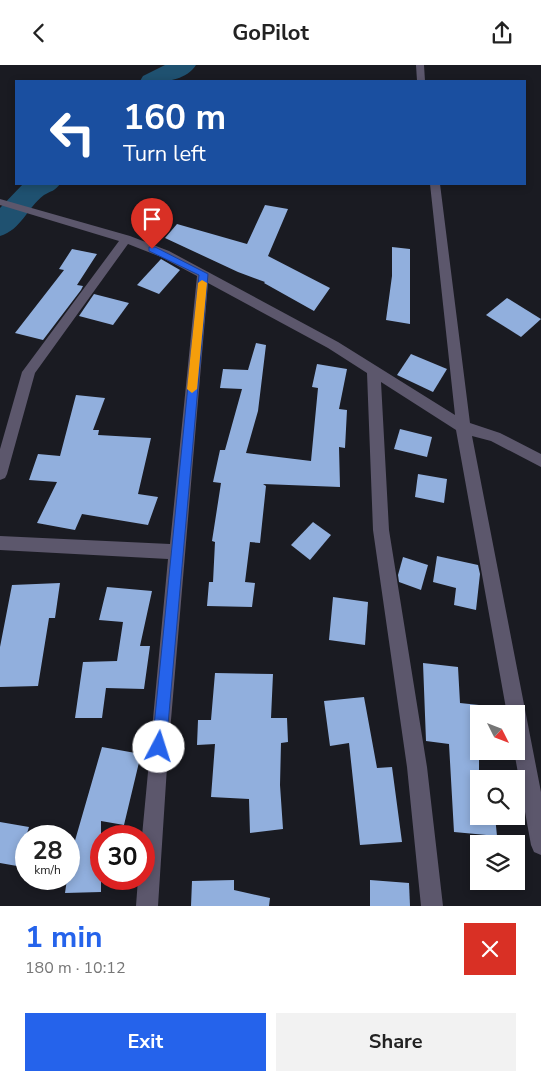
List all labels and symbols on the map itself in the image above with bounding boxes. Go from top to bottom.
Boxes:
pin [131,198,173,249]
north arrow [470,705,525,760]
position arrow [132,720,184,772]
speed limit sign: 30 [90,825,155,890]

